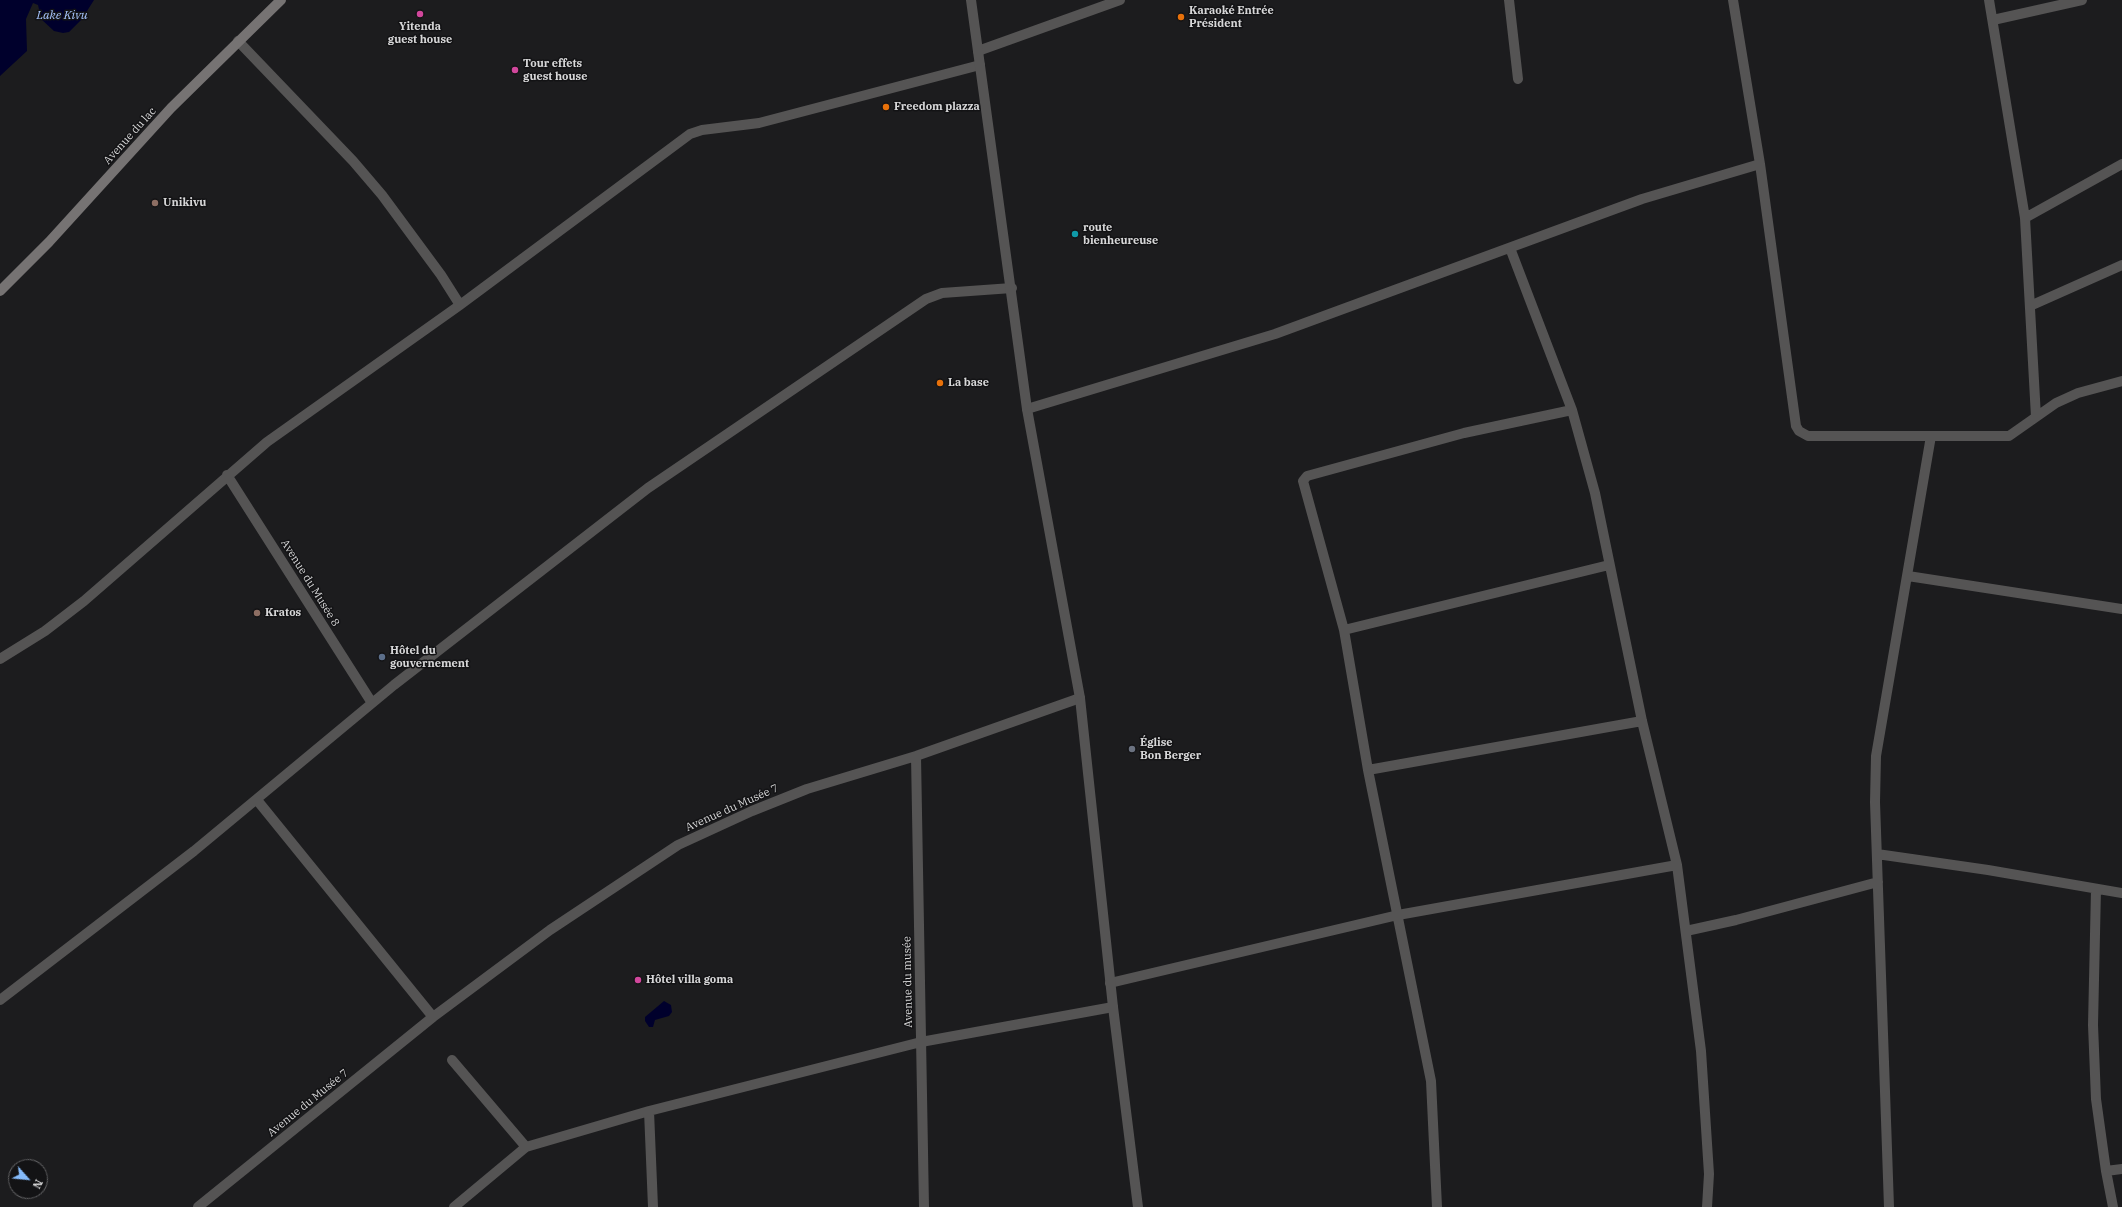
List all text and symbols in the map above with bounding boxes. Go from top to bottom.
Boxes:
place label: Karaoké Entrée Président [1189,4,1274,30]
water label: Lake Kivu [36,9,88,23]
marker: Yitenda guest house [415,9,425,19]
marker: Karaoké Entrée Président [1176,12,1186,22]
place label: Yitenda guest house [388,20,452,46]
place label: Tour effets guest house [523,57,587,83]
marker: Tour effets guest house [510,65,520,75]
place label: Freedom plazza [894,100,980,114]
marker: Freedom plazza [881,102,891,112]
street label: Avenue du lac [101,105,159,167]
place label: Unikivu [163,196,206,210]
marker: Unikivu [150,198,160,208]
place label: route bienheureuse [1083,221,1158,247]
marker: route bienheureuse [1070,229,1080,239]
place label: La base [948,376,989,390]
marker: La base [935,378,945,388]
street label: Avenue du Musée 8 [278,537,342,629]
place label: Kratos [265,606,301,620]
marker: Kratos [252,608,262,618]
place label: Hôtel du gouvernement [390,644,469,670]
marker: Hôtel du gouvernement [377,652,387,662]
place label: Église Bon Berger [1140,736,1201,762]
marker: Église Bon Berger [1127,744,1137,754]
street label: Avenue du Musée 7 [684,782,780,834]
street label: Avenue du musée [901,936,915,1028]
place label: Hôtel villa goma [646,973,733,987]
marker: Hôtel villa goma [633,975,643,985]
street label: Avenue du Musée 7 [265,1066,351,1140]
north arrow [8,1159,48,1199]
text: N [30,1177,46,1191]

